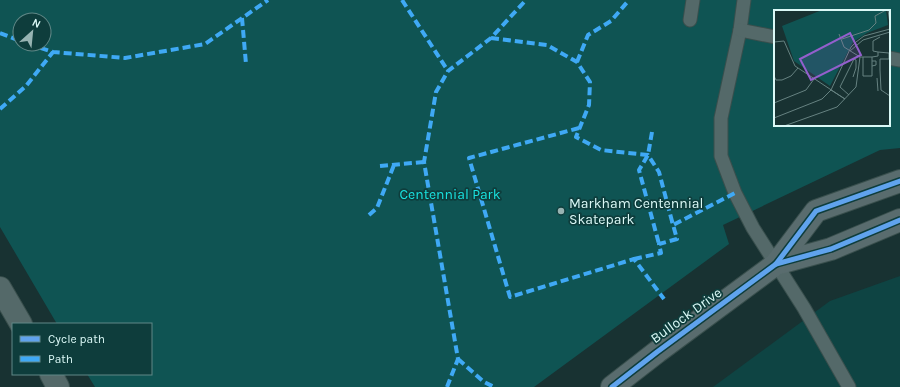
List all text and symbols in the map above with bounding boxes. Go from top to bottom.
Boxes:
inset map [774,10,890,126]
north arrow [12,12,52,52]
text: N [30,16,43,31]
park label: Centennial Park [399,186,501,203]
place label: Markham Centennial Skatepark [569,195,703,228]
marker: Markham Centennial Skatepark [556,206,566,216]
street label: Bullock Drive [647,284,725,347]
legend [12,323,152,375]
text: Cycle path [48,332,105,346]
text: Path [48,352,73,366]

